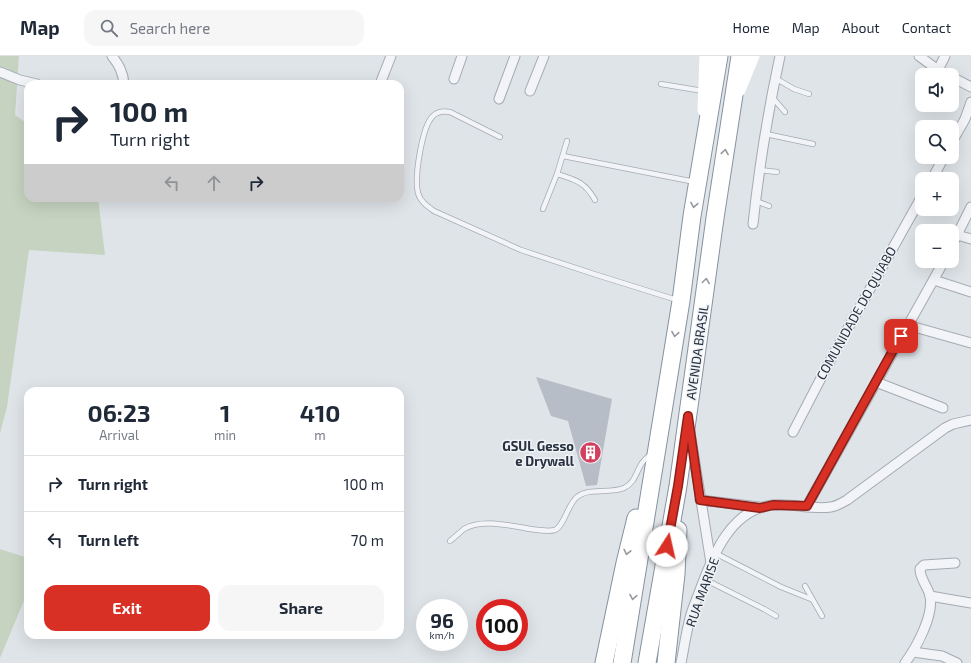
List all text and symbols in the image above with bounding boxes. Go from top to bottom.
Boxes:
search box [84,10,364,46]
text: Map [20,16,60,39]
icon: search [98,17,120,39]
text: Search here [130,19,210,37]
text: Home [733,19,770,36]
text: Map [792,19,820,36]
text: About [842,19,880,36]
text: Contact [902,19,951,36]
map controls [915,68,959,268]
button: sound [915,68,959,112]
text: 100 m [110,94,188,128]
icon: right [44,96,96,148]
button: search [915,120,959,164]
text: Turn right [110,128,190,150]
one-way arrow [720,149,729,155]
icon: left [161,172,183,194]
icon: ahead [203,172,225,194]
icon: right [245,172,267,194]
button: + [915,172,959,216]
one-way arrow [690,202,699,208]
button: − [915,224,959,268]
street label: COMUNIDADE DO QUIABO [813,244,899,382]
one-way arrow [701,278,710,284]
street label: AVENIDA BRASIL [682,303,712,401]
pin [884,319,918,353]
icon: arrive [890,325,912,347]
one-way arrow [672,331,680,337]
text: 06:23 [87,398,151,427]
text: 1 [220,398,230,427]
text: 410 [300,398,340,427]
text: Arrival [99,427,139,443]
text: min [214,427,236,443]
text: m [314,427,326,443]
place label: GSUL Gesso e Drywall [502,438,575,469]
building icon: GSUL Gesso e Drywall [577,440,603,466]
icon: right [44,473,66,495]
text: Turn right [78,475,148,493]
text: 100 m [343,475,384,493]
position arrow [646,525,688,567]
icon: left [44,529,66,551]
text: Turn left [78,531,139,549]
text: 70 m [351,531,384,549]
one-way arrow [624,549,632,555]
street label: RUA MARISE [682,555,722,629]
button: Exit [44,585,210,631]
button: Share [218,585,384,631]
one-way arrow [629,594,638,600]
speed limit sign: 100 [476,599,528,651]
text: 96 [430,608,454,632]
text: km/h [430,629,454,641]

